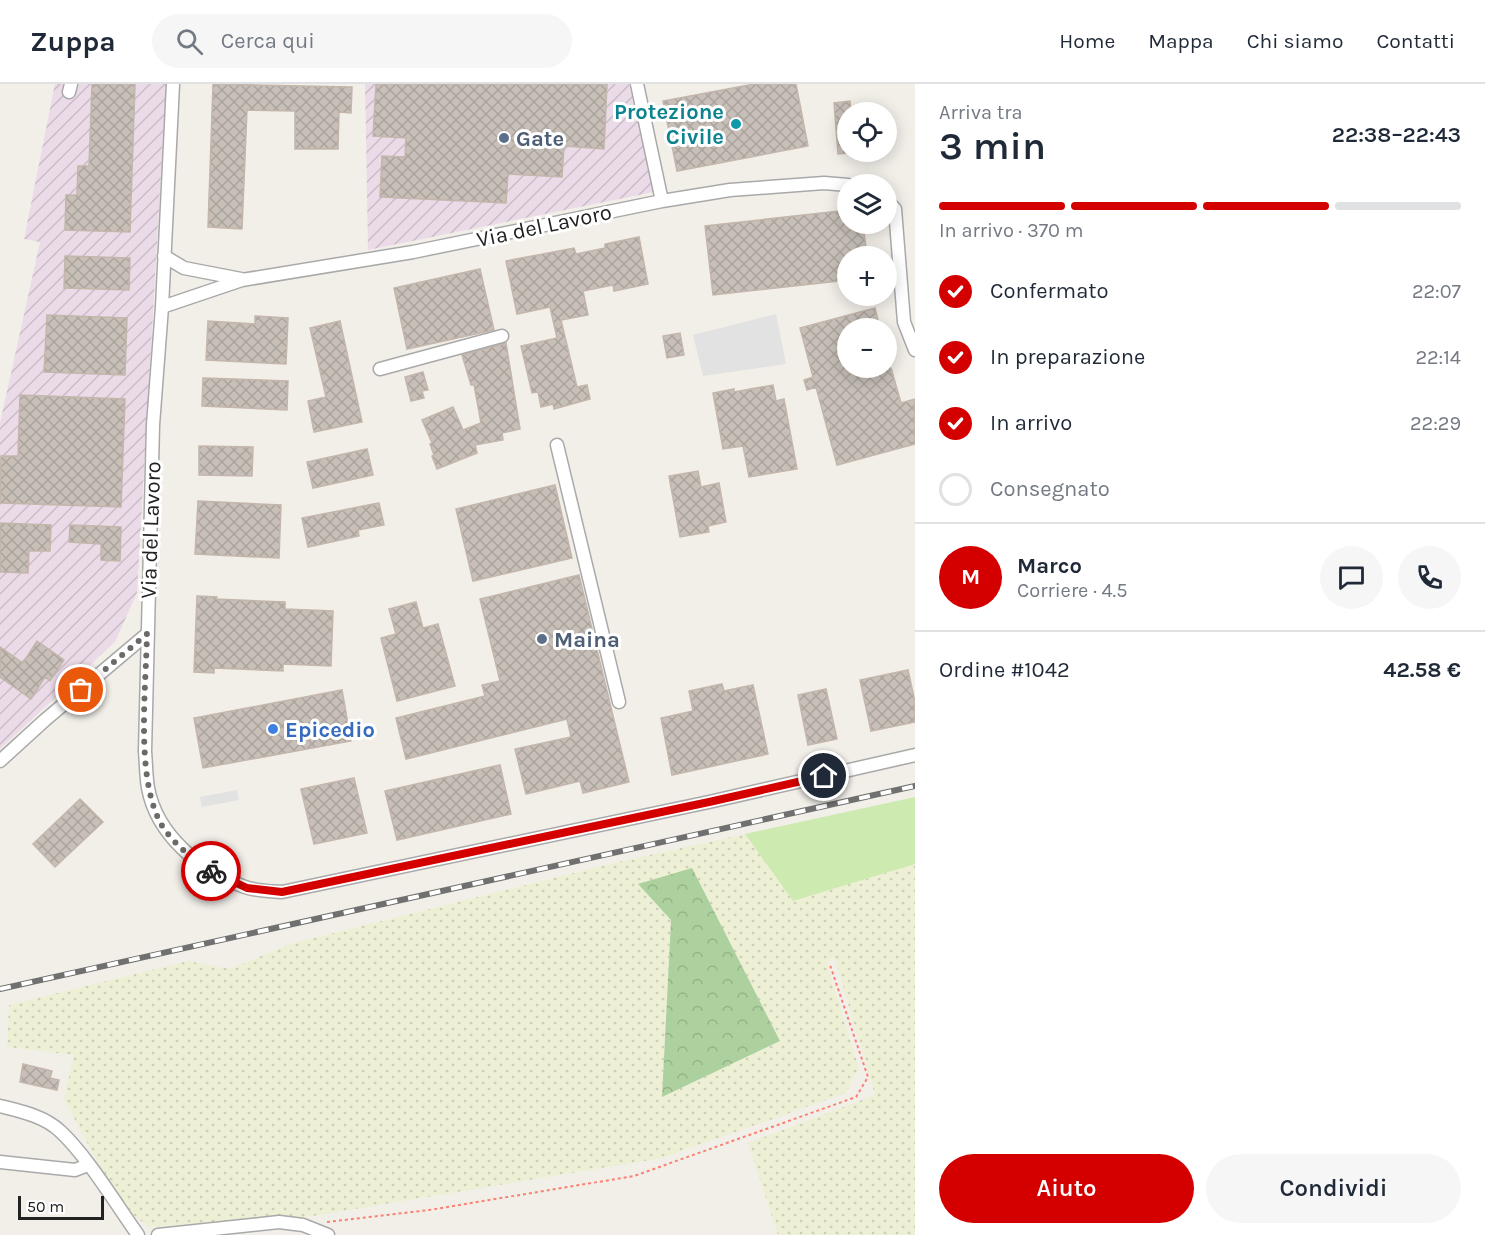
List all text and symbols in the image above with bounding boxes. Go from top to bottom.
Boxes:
search box [152,14,572,68]
text: Zuppa [30,25,116,58]
icon: search [173,25,206,58]
text: Cerca qui [221,28,315,54]
text: Home [1059,29,1115,53]
text: Mappa [1148,29,1214,53]
text: Chi siamo [1247,29,1343,53]
text: Contatti [1376,29,1455,53]
place label: Protezione Civile [614,99,724,150]
text: Arriva tra [939,101,1022,124]
map controls [837,102,897,378]
button: locate [837,102,897,162]
marker: Protezione Civile [729,117,743,131]
text: 22:38–22:43 [1332,122,1461,148]
text: 3 min [939,123,1046,169]
place label: Gate [516,126,564,152]
marker: Gate [497,131,511,145]
button: layers [837,174,897,234]
street label: Via del Lavoro [474,199,614,253]
text: In arrivo · 370 m [939,219,1083,242]
button: + [837,246,897,306]
icon: check [939,275,972,308]
text: Confermato [990,278,1109,304]
text: 22:07 [1412,280,1461,303]
button: − [837,318,897,378]
icon: check [939,341,972,374]
text: In preparazione [990,344,1145,370]
text: 22:14 [1415,346,1461,369]
icon: check [939,407,972,440]
text: In arrivo [990,410,1072,436]
text: 22:29 [1410,412,1461,435]
street label: Via del Lavoro [136,461,166,599]
text: Consegnato [990,476,1110,502]
button: chat [1320,546,1383,609]
button: phone [1398,546,1461,609]
text: Marco [1017,553,1082,579]
text: M [961,564,980,590]
text: Corriere · 4.5 [1017,579,1127,602]
place label: Maina [554,627,620,653]
marker: Maina [535,632,549,646]
text: Ordine #1042 [939,657,1070,683]
text: 42.58 € [1383,657,1461,683]
pin [55,664,106,715]
icon: bag [64,673,97,706]
place label: Epicedio [285,717,375,743]
marker: Epicedio [266,722,280,736]
pin [798,750,849,801]
icon: home [807,759,840,792]
courier [181,841,241,901]
icon: bike [195,855,228,888]
button: Aiuto [939,1154,1194,1223]
button: Condividi [1206,1154,1461,1223]
scale bar [18,1193,104,1220]
text: 50 m [27,1197,64,1216]

